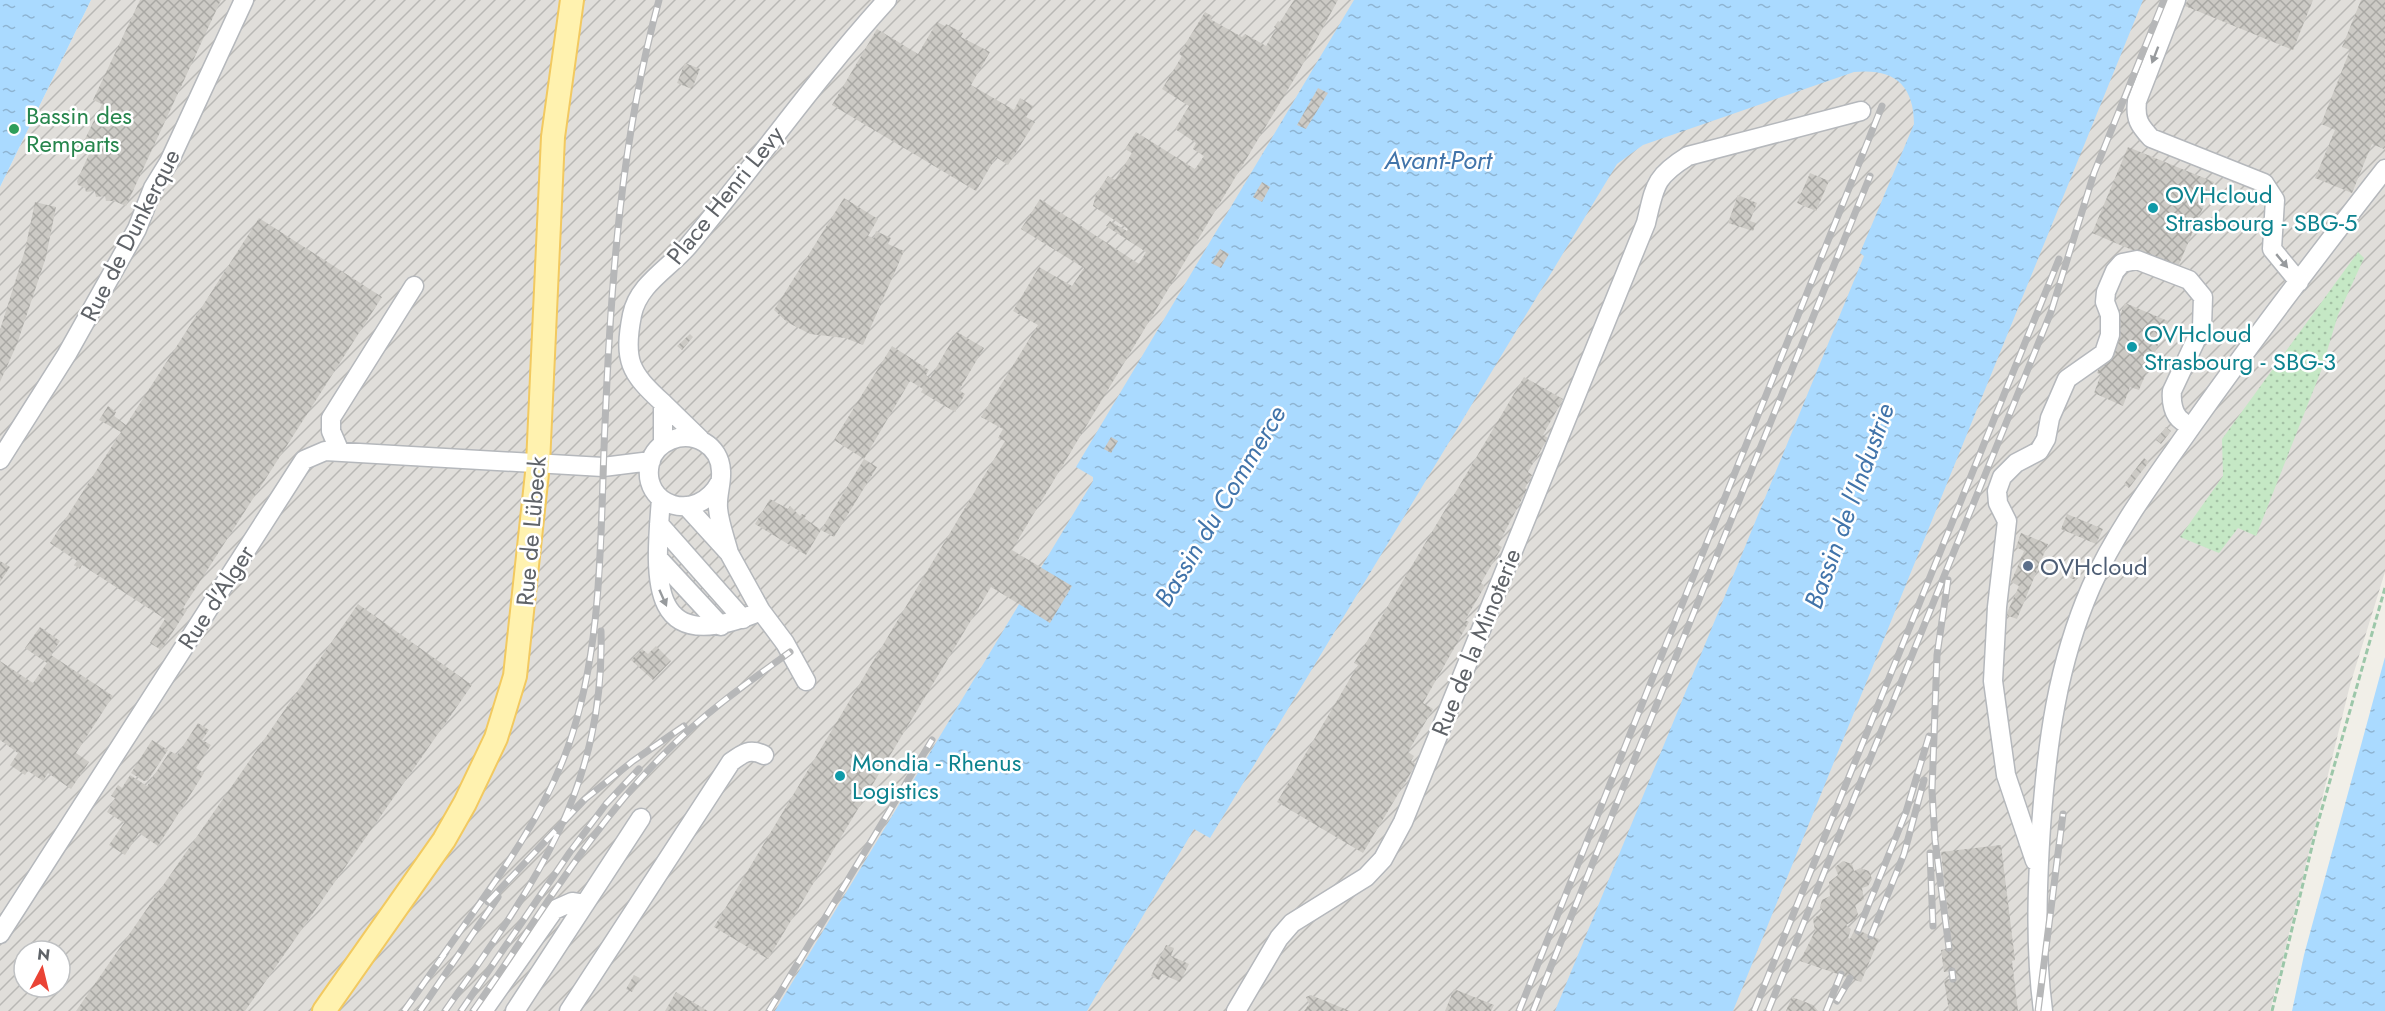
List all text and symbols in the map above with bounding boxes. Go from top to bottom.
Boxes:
one-way arrow [2150,46,2160,64]
place label: Bassin des Remparts [26,98,132,161]
street label: Place Henri Levy [658,118,792,272]
marker: Bassin des Remparts [7,122,21,136]
water label: Avant-Port [1384,141,1493,179]
street label: Rue de Dunkerque [71,143,189,327]
place label: OVHcloud Strasbourg - SBG-5 [2165,177,2357,240]
marker: OVHcloud Strasbourg - SBG-5 [2146,201,2160,215]
one-way arrow [2276,253,2289,269]
place label: OVHcloud Strasbourg - SBG-3 [2144,316,2336,379]
marker: OVHcloud Strasbourg - SBG-3 [2125,340,2139,354]
water label: Bassin du Commerce [1145,398,1295,614]
water label: Bassin de l'Industrie [1794,398,1904,614]
street label: Rue de Lübeck [507,454,555,607]
street label: Rue d'Alger [169,537,263,656]
street label: Rue de la Minoterie [1422,543,1530,741]
place label: OVHcloud [2040,549,2148,584]
marker: OVHcloud [2021,559,2035,573]
one-way arrow [659,590,668,607]
place label: Mondia - Rhenus Logistics [852,745,1021,808]
marker: Mondia - Rhenus Logistics [833,769,847,783]
north arrow [12,939,72,999]
text: N [36,942,51,967]

